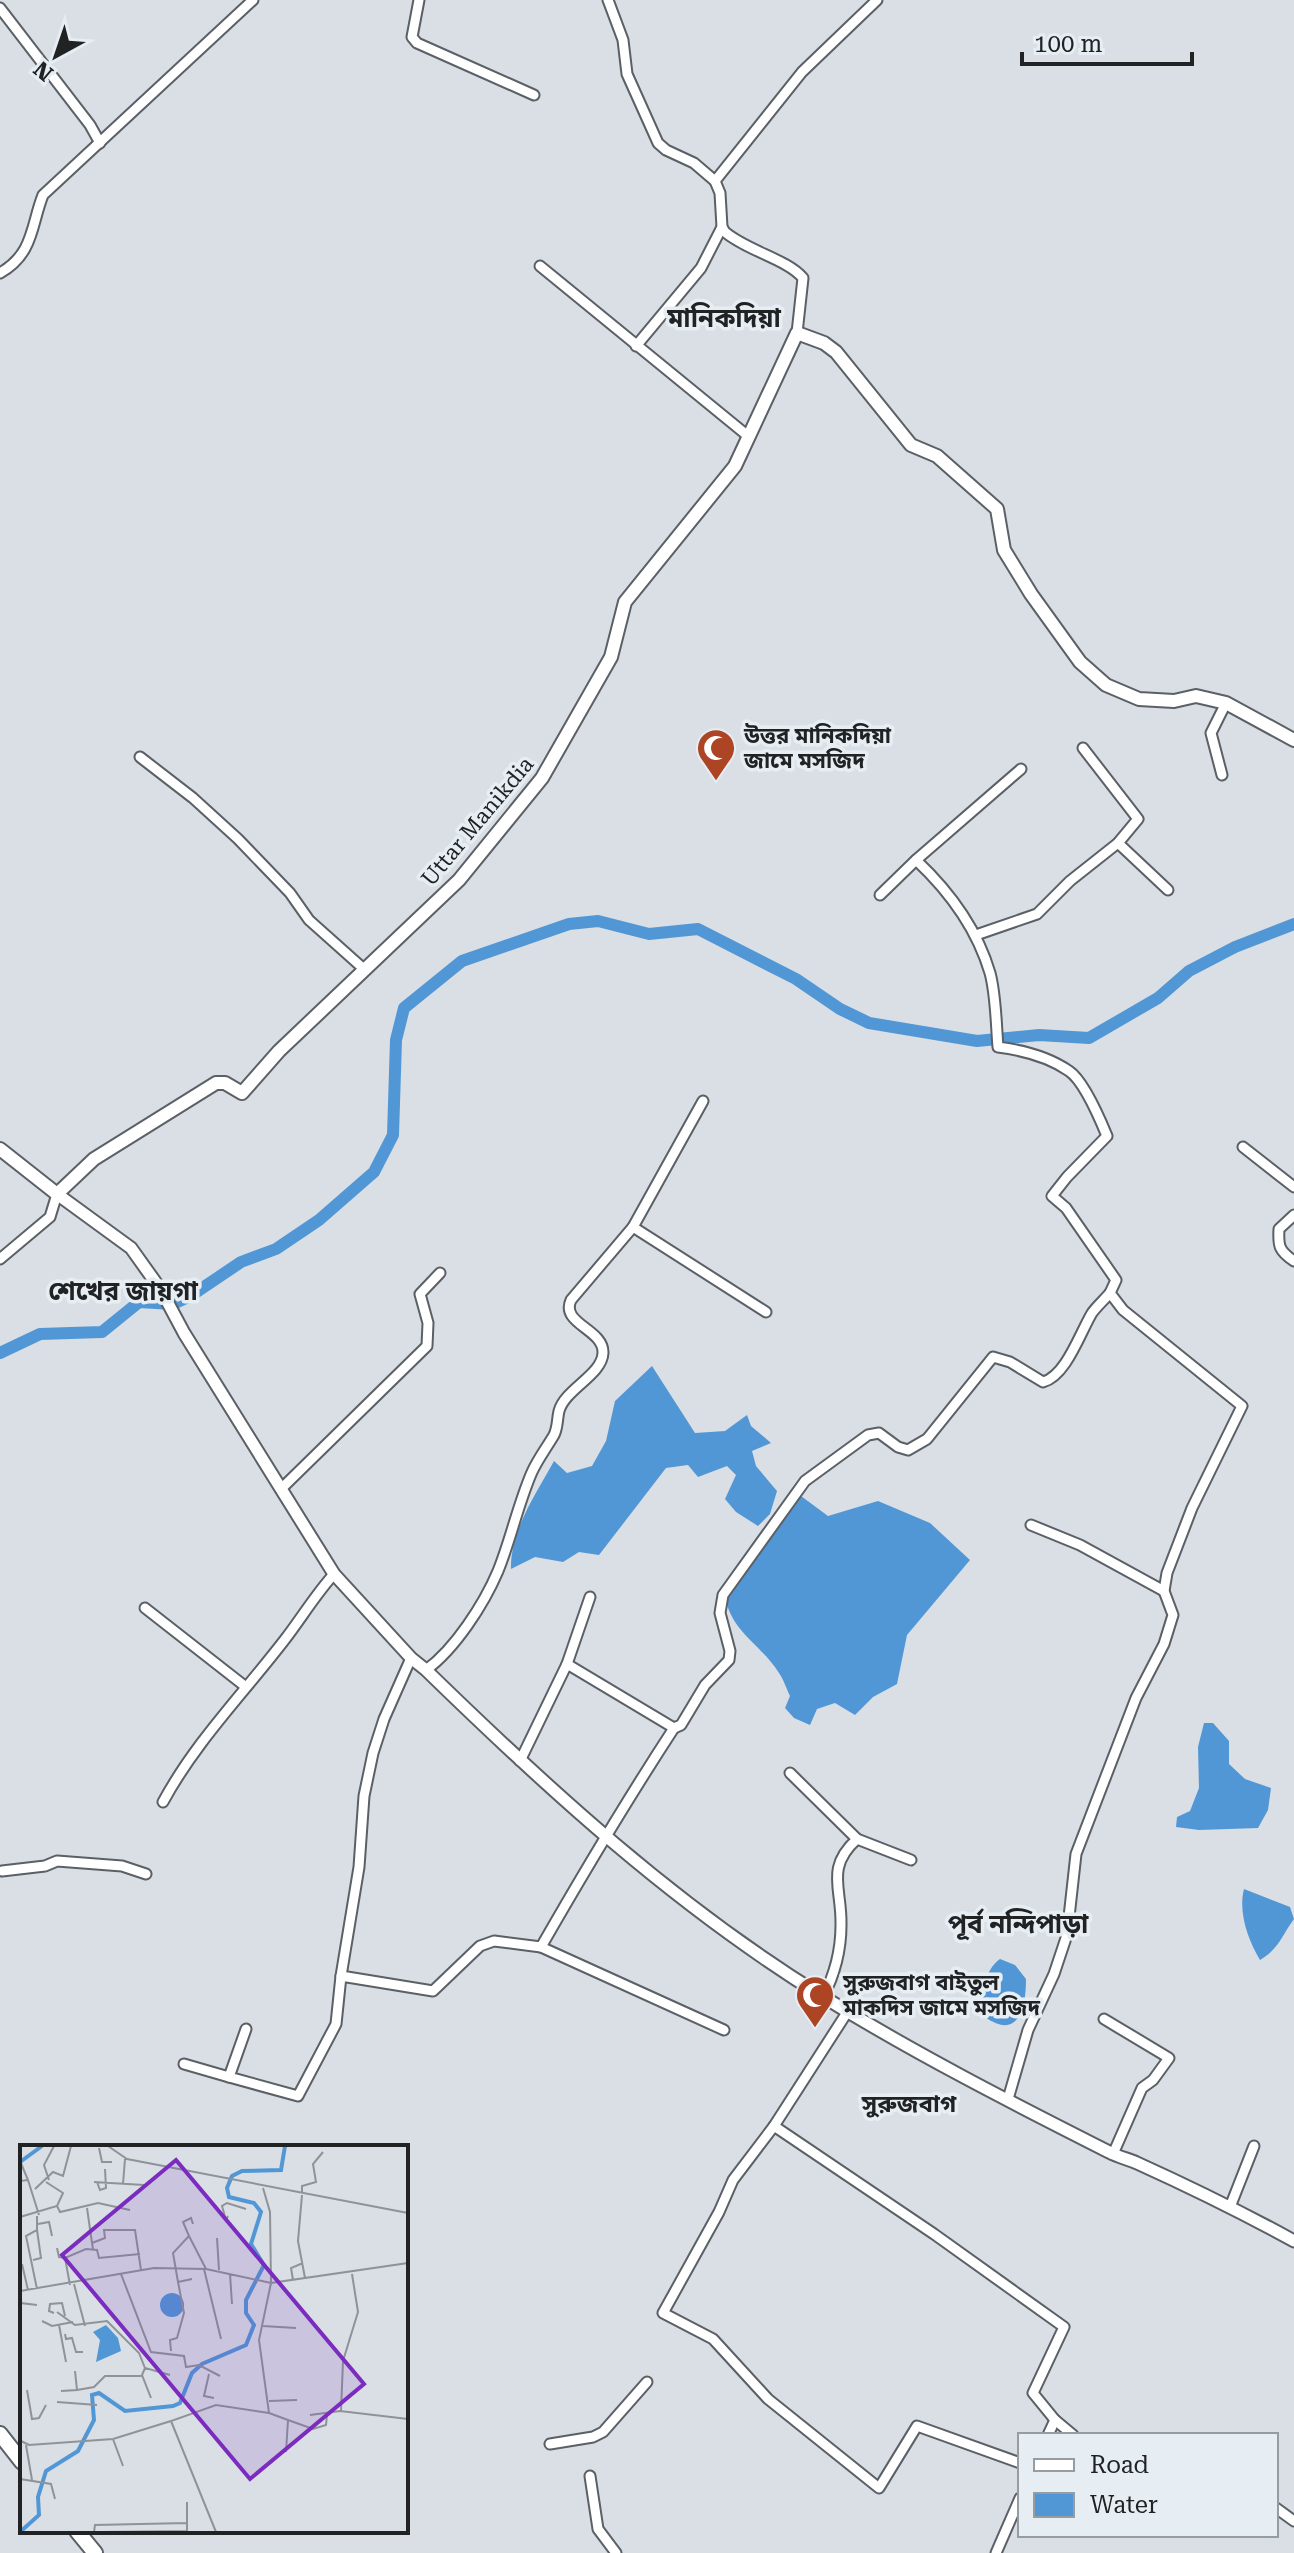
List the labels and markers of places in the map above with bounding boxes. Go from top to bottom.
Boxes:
place label: উত্তর মানিকদিয়া জামে মসজিদ [743,723,892,773]
mosque icon: উত্তর মানিকদিয়া জামে মসজিদ [695,727,737,782]
place label: সুরুজবাগ বাইতুল মাকদিস জামে মসজিদ [842,1970,1040,2020]
mosque icon: সুরুজবাগ বাইতুল মাকদিস জামে মসজিদ [794,1974,836,2029]

